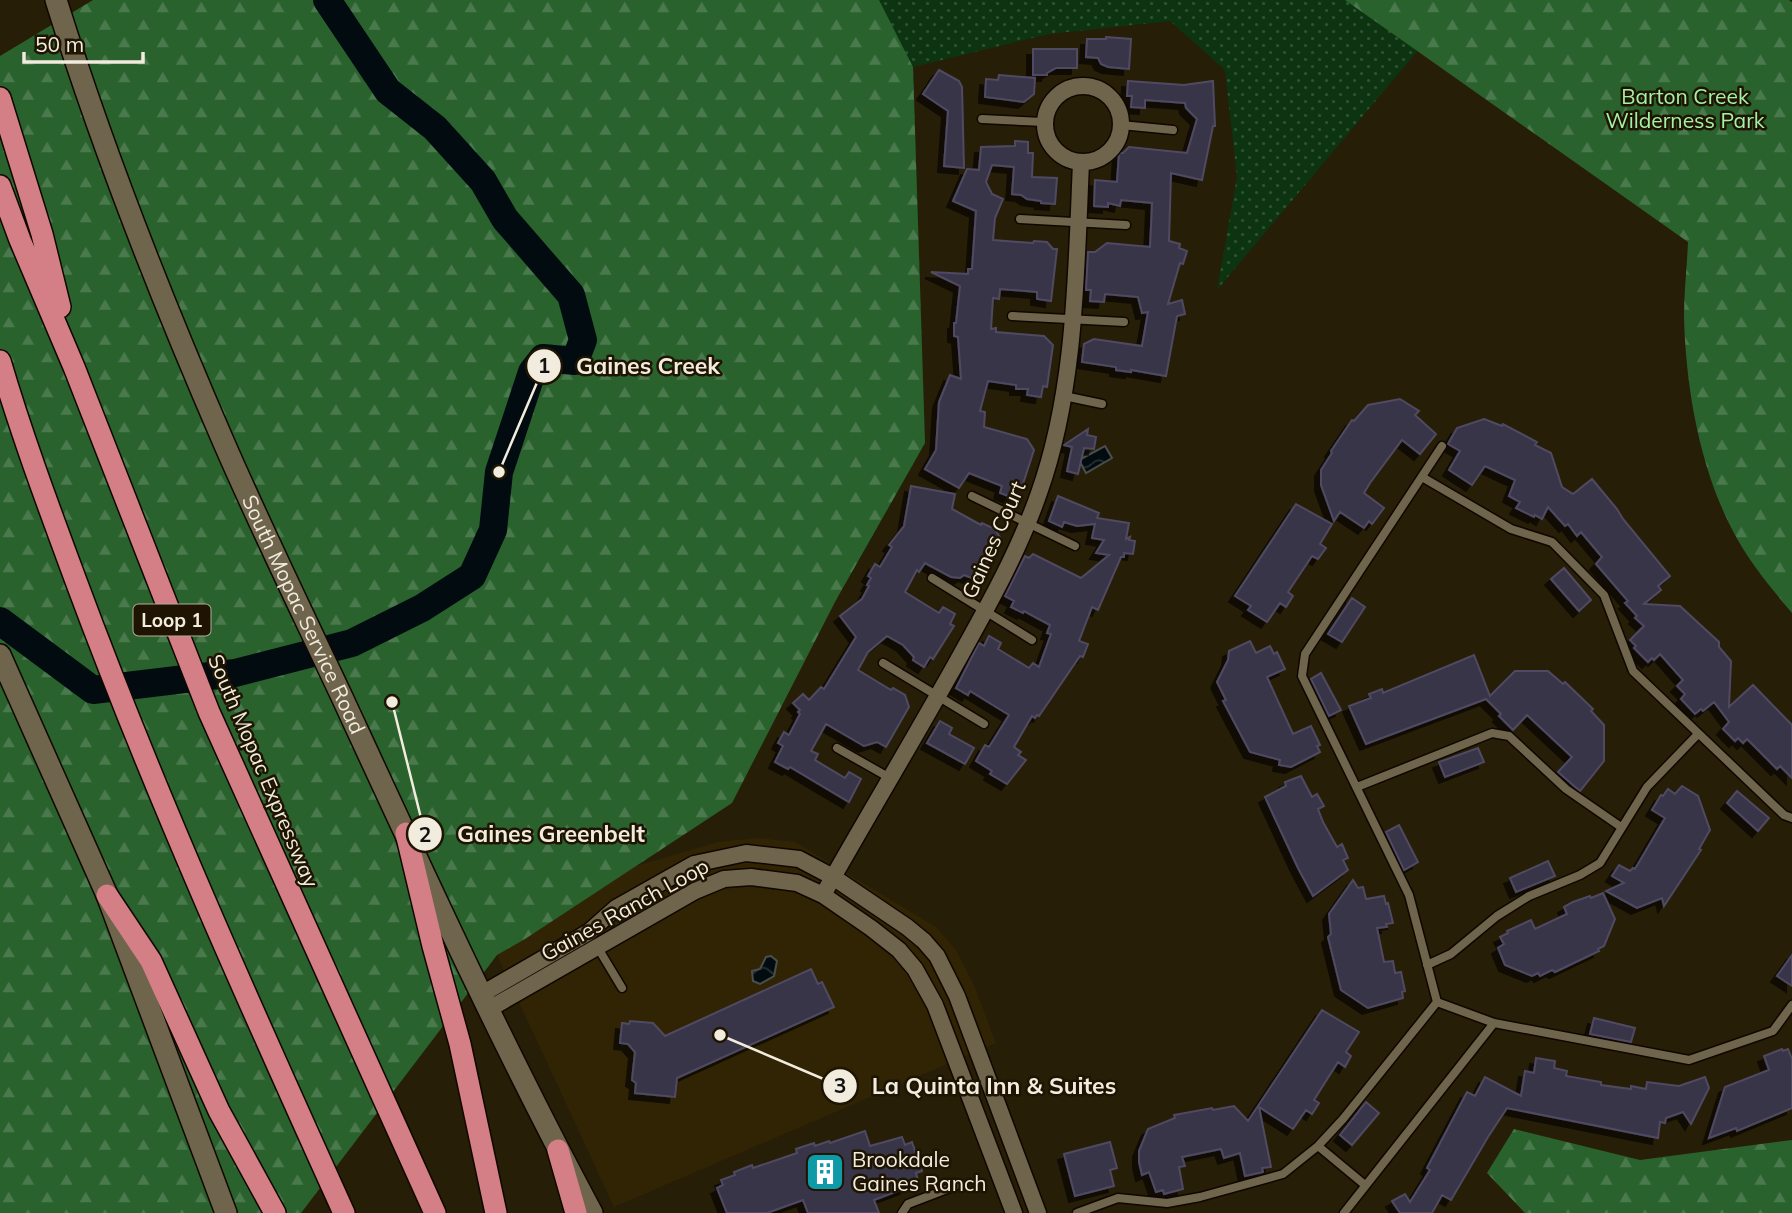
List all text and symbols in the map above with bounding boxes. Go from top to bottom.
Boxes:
scale bar [24,21,144,65]
text: 50 m [35,31,84,57]
park label: Barton Creek Wilderness Park [1605,83,1765,133]
callout: Gaines Creek [527,344,734,388]
text: Gaines Creek [576,351,721,380]
text: 1 [538,352,550,378]
street label: Gaines Court [956,477,1031,602]
street label: South Mopac Service Road [237,491,371,738]
road number: Loop 1 [134,604,210,636]
street label: South Mopac Expressway [203,650,325,891]
callout: Gaines Greenbelt [407,812,659,856]
text: Gaines Greenbelt [457,819,645,848]
text: 2 [419,821,431,847]
street label: Gaines Ranch Loop [536,852,713,966]
callout: La Quinta Inn & Suites [823,1064,1130,1108]
text: La Quinta Inn & Suites [872,1071,1116,1100]
text: 3 [834,1072,846,1098]
place label: Brookdale Gaines Ranch [852,1146,987,1196]
building icon: Brookdale Gaines Ranch [804,1151,846,1193]

